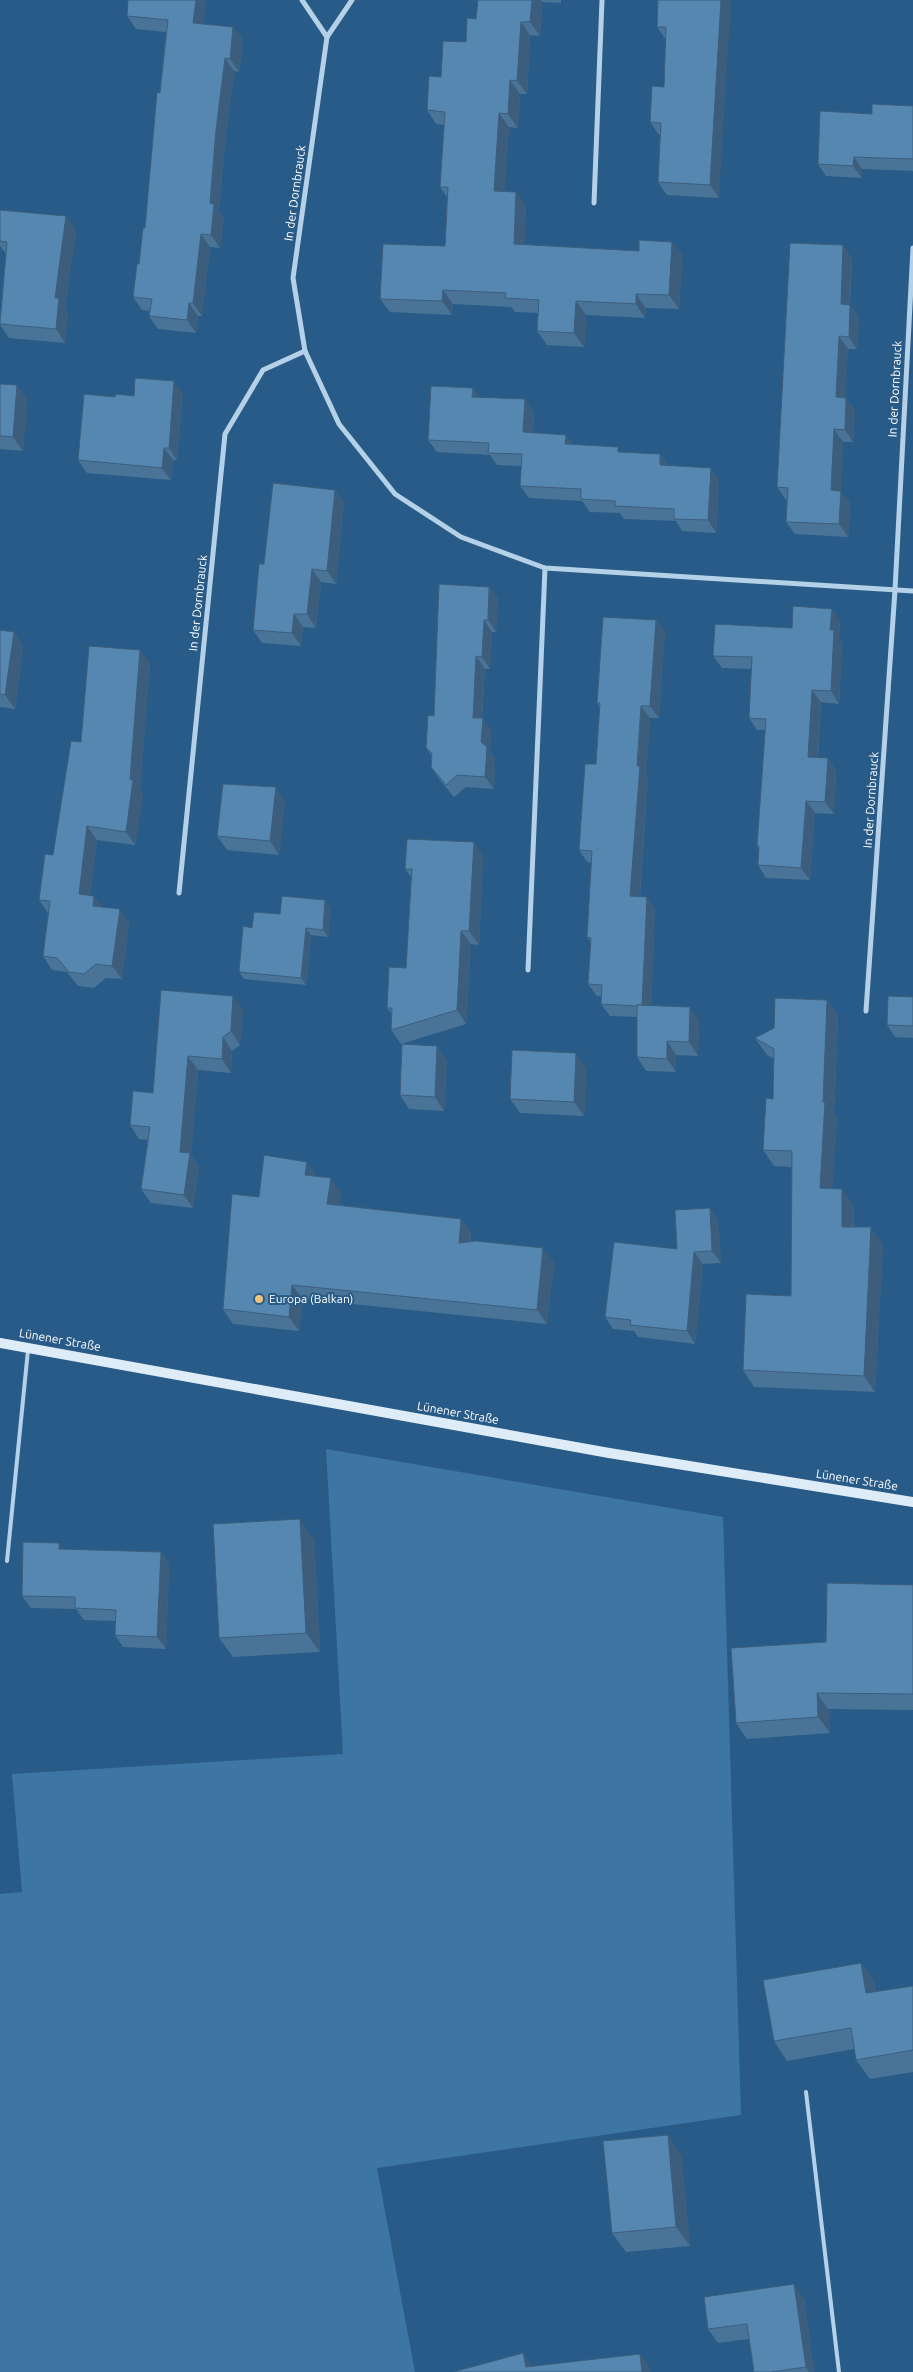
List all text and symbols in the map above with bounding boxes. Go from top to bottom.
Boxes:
street label: In der Dornbrauck [281,144,308,242]
street label: In der Dornbrauck [885,340,904,438]
street label: In der Dornbrauck [186,554,209,652]
street label: In der Dornbrauck [861,751,880,849]
place label: Europa (Balkan) [269,1292,353,1306]
marker: Europa (Balkan) [253,1293,265,1305]
street label: Lünener Straße [18,1326,102,1353]
street label: Lünener Straße [416,1399,500,1426]
street label: Lünener Straße [815,1467,899,1492]

